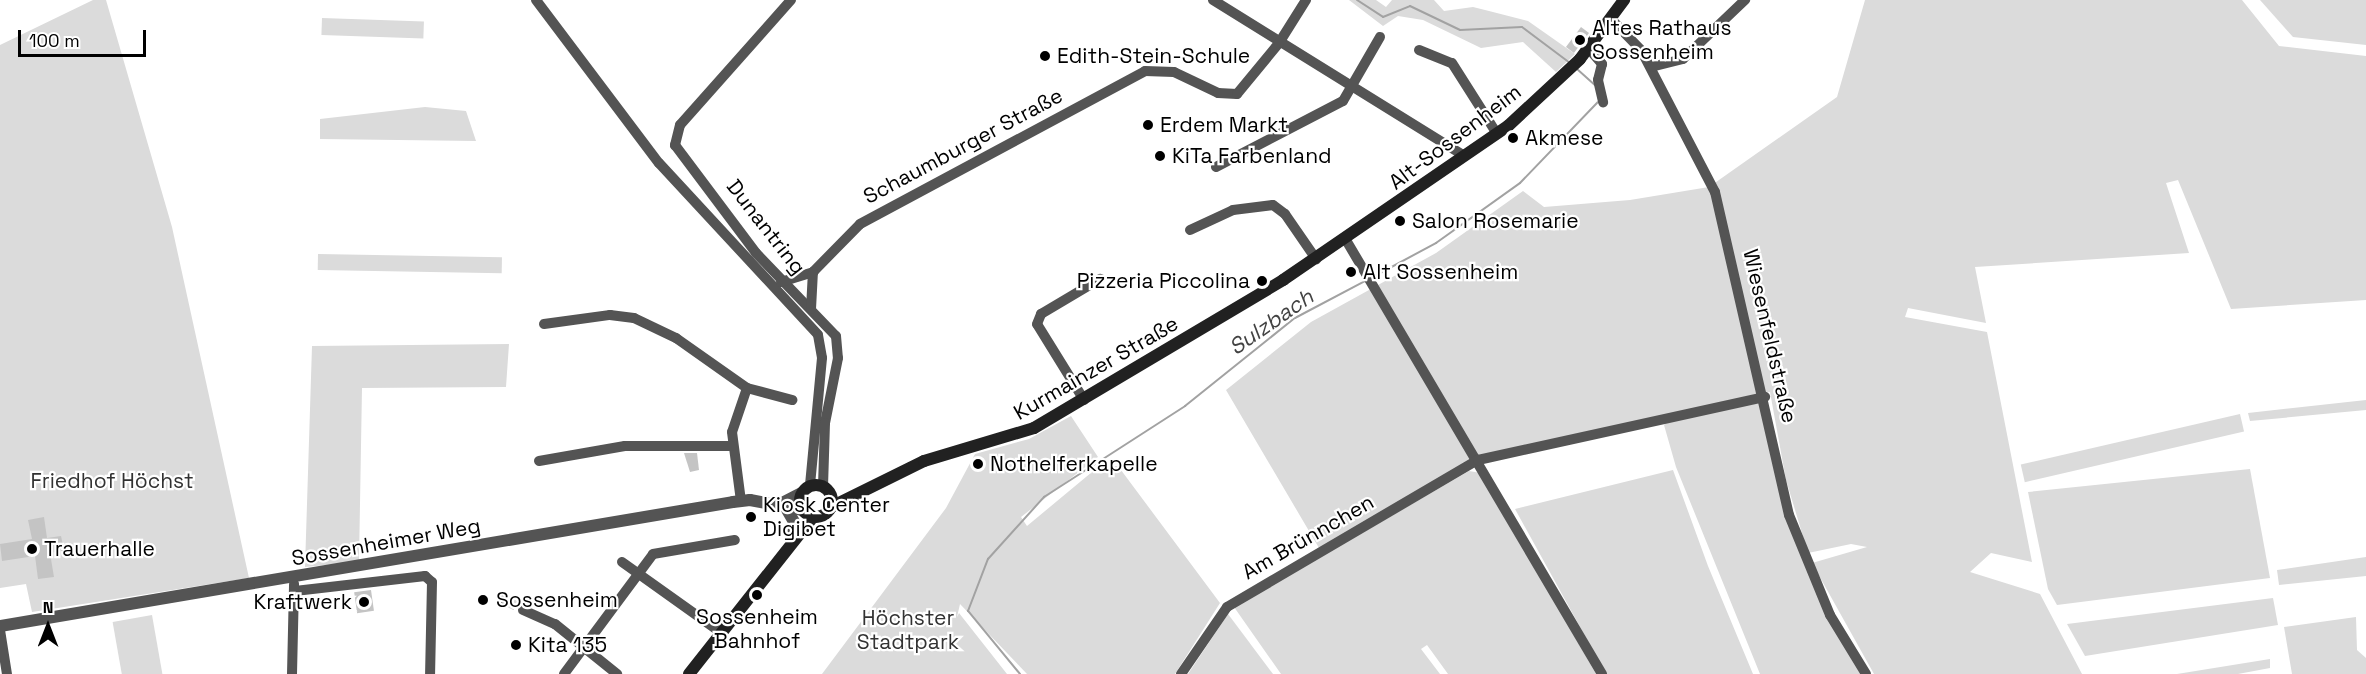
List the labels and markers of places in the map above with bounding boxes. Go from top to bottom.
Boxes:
place label: Altes Rathaus Sossenheim [1592,15,1731,65]
marker: Altes Rathaus Sossenheim [1573,33,1587,47]
place label: Edith-Stein-Schule [1057,43,1250,69]
marker: Edith-Stein-Schule [1038,49,1052,63]
place label: Erdem Markt [1160,112,1288,138]
marker: Erdem Markt [1141,118,1155,132]
place label: Akmese [1525,125,1604,151]
marker: Akmese [1506,131,1520,145]
place label: KiTa Farbenland [1172,143,1332,169]
marker: KiTa Farbenland [1153,149,1167,163]
place label: Salon Rosemarie [1412,208,1579,234]
marker: Salon Rosemarie [1393,214,1407,228]
place label: Alt Sossenheim [1363,259,1518,285]
marker: Alt Sossenheim [1344,265,1358,279]
place label: Pizzeria Piccolina [1077,268,1250,294]
marker: Pizzeria Piccolina [1255,274,1269,288]
place label: Nothelferkapelle [990,451,1158,477]
marker: Nothelferkapelle [971,457,985,471]
place label: Kiosk Center Digibet [763,492,890,542]
marker: Kiosk Center Digibet [744,510,758,524]
place label: Trauerhalle [44,536,155,562]
marker: Trauerhalle [25,542,39,556]
place label: Sossenheim [496,587,618,613]
marker: Sossenheim Bahnhof [750,588,764,602]
place label: Kraftwerk [253,589,352,615]
marker: Sossenheim [474,591,492,609]
marker: Kraftwerk [357,595,371,609]
place label: Sossenheim Bahnhof [696,604,818,654]
place label: Kita 135 [528,632,607,658]
marker: Kita 135 [509,638,523,652]

